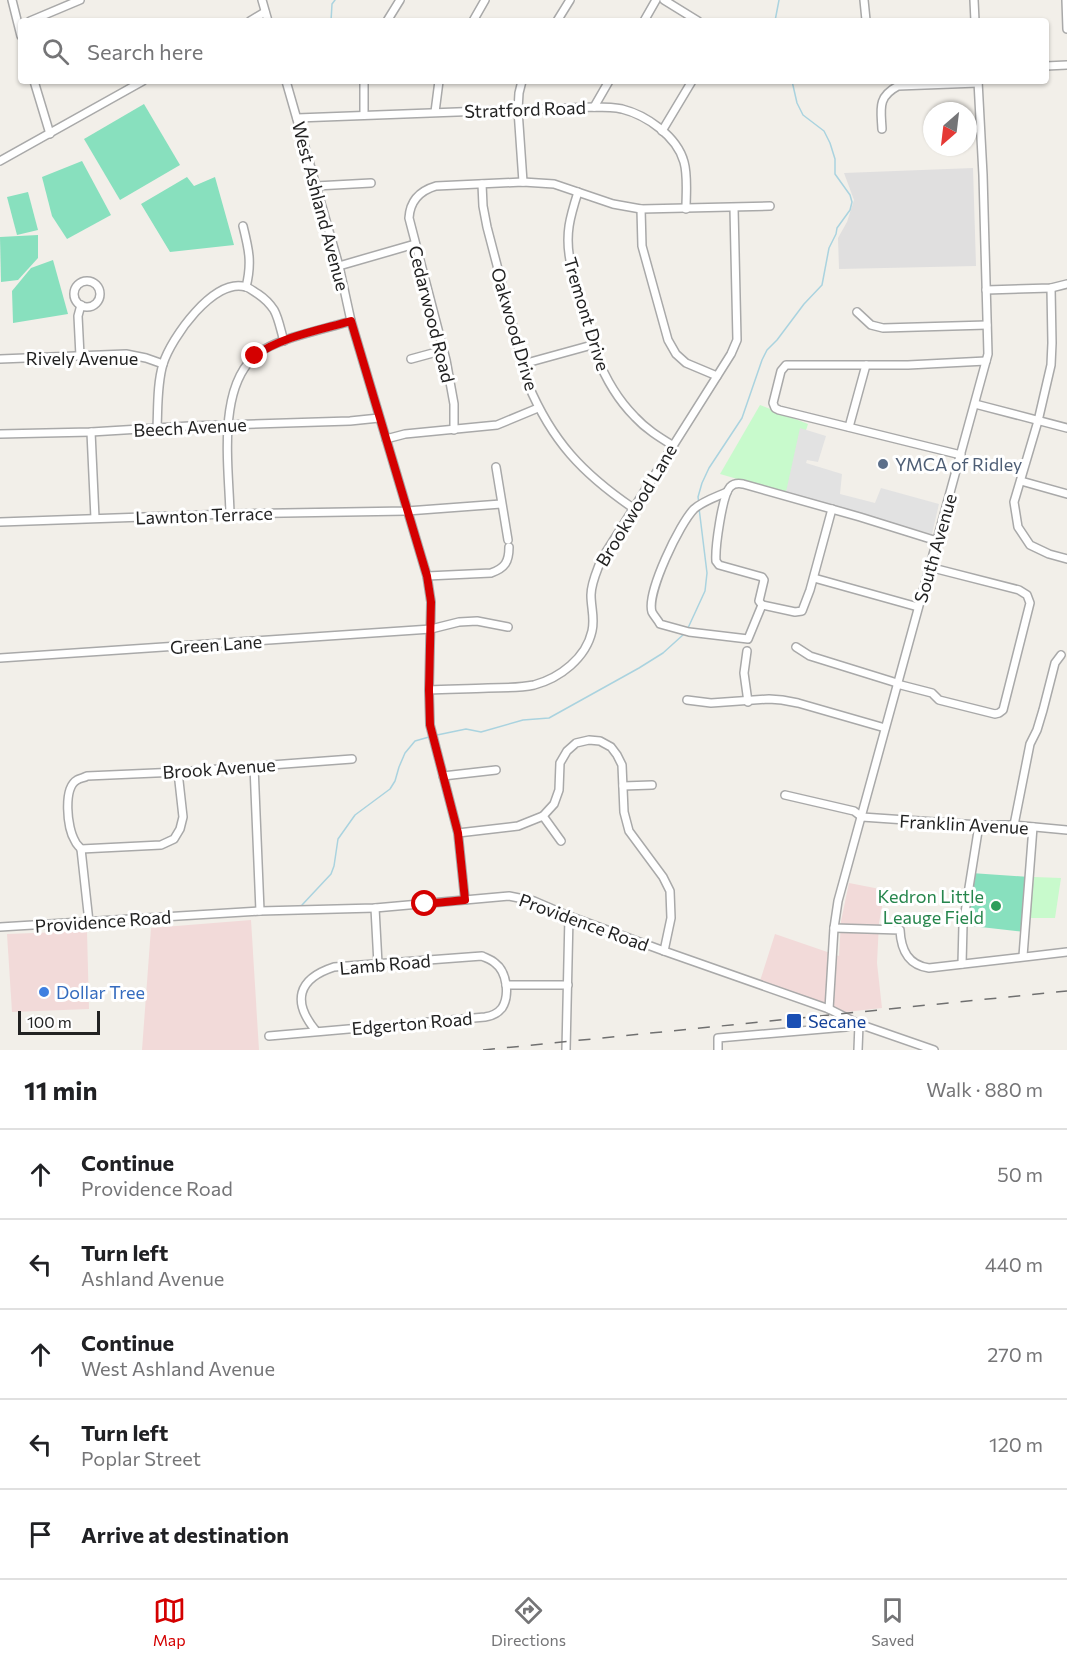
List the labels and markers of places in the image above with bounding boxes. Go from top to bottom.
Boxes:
place label: YMCA of Ridley [895,453,1022,475]
marker: YMCA of Ridley [876,457,890,471]
place label: Kedron Little Leauge Field [878,885,984,928]
marker: Kedron Little Leauge Field [989,899,1003,913]
place label: Dollar Tree [56,981,145,1003]
marker: Dollar Tree [37,985,51,999]
place label: Secane [808,1010,866,1032]
marker: Secane [785,1012,803,1030]

